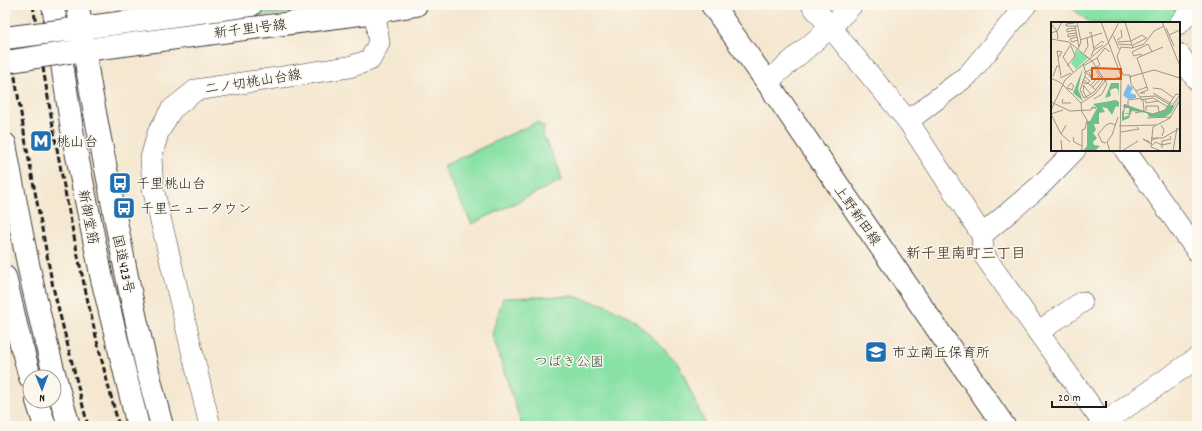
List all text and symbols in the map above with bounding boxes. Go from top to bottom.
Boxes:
street label: 新千里1号線 [213,16,288,44]
inset map [1051,22,1180,151]
street label: 二ノ切桃山台線 [203,65,303,101]
metro station icon: 桃山台 [28,128,54,154]
place label: 桃山台 [56,133,98,153]
bus stop icon: 千里桃山台 [107,170,133,196]
place label: 千里桃山台 [136,175,206,195]
street label: 上野新田線 [828,182,885,251]
street label: 新御堂筋 [72,188,102,247]
bus stop icon: 千里ニュータウン [111,195,137,221]
place label: 千里ニュータウン [140,200,252,220]
street label: 国道423号 [106,233,138,296]
district label: 新千里南町三丁目 [906,244,1026,266]
school or university icon: 市立南丘保育所 [863,339,889,365]
place label: 市立南丘保育所 [892,344,990,364]
park label: つばき公園 [534,353,604,373]
north arrow [22,369,62,409]
scale bar [1052,383,1106,409]
text: N [39,389,45,405]
text: 20 m [1058,390,1081,407]

